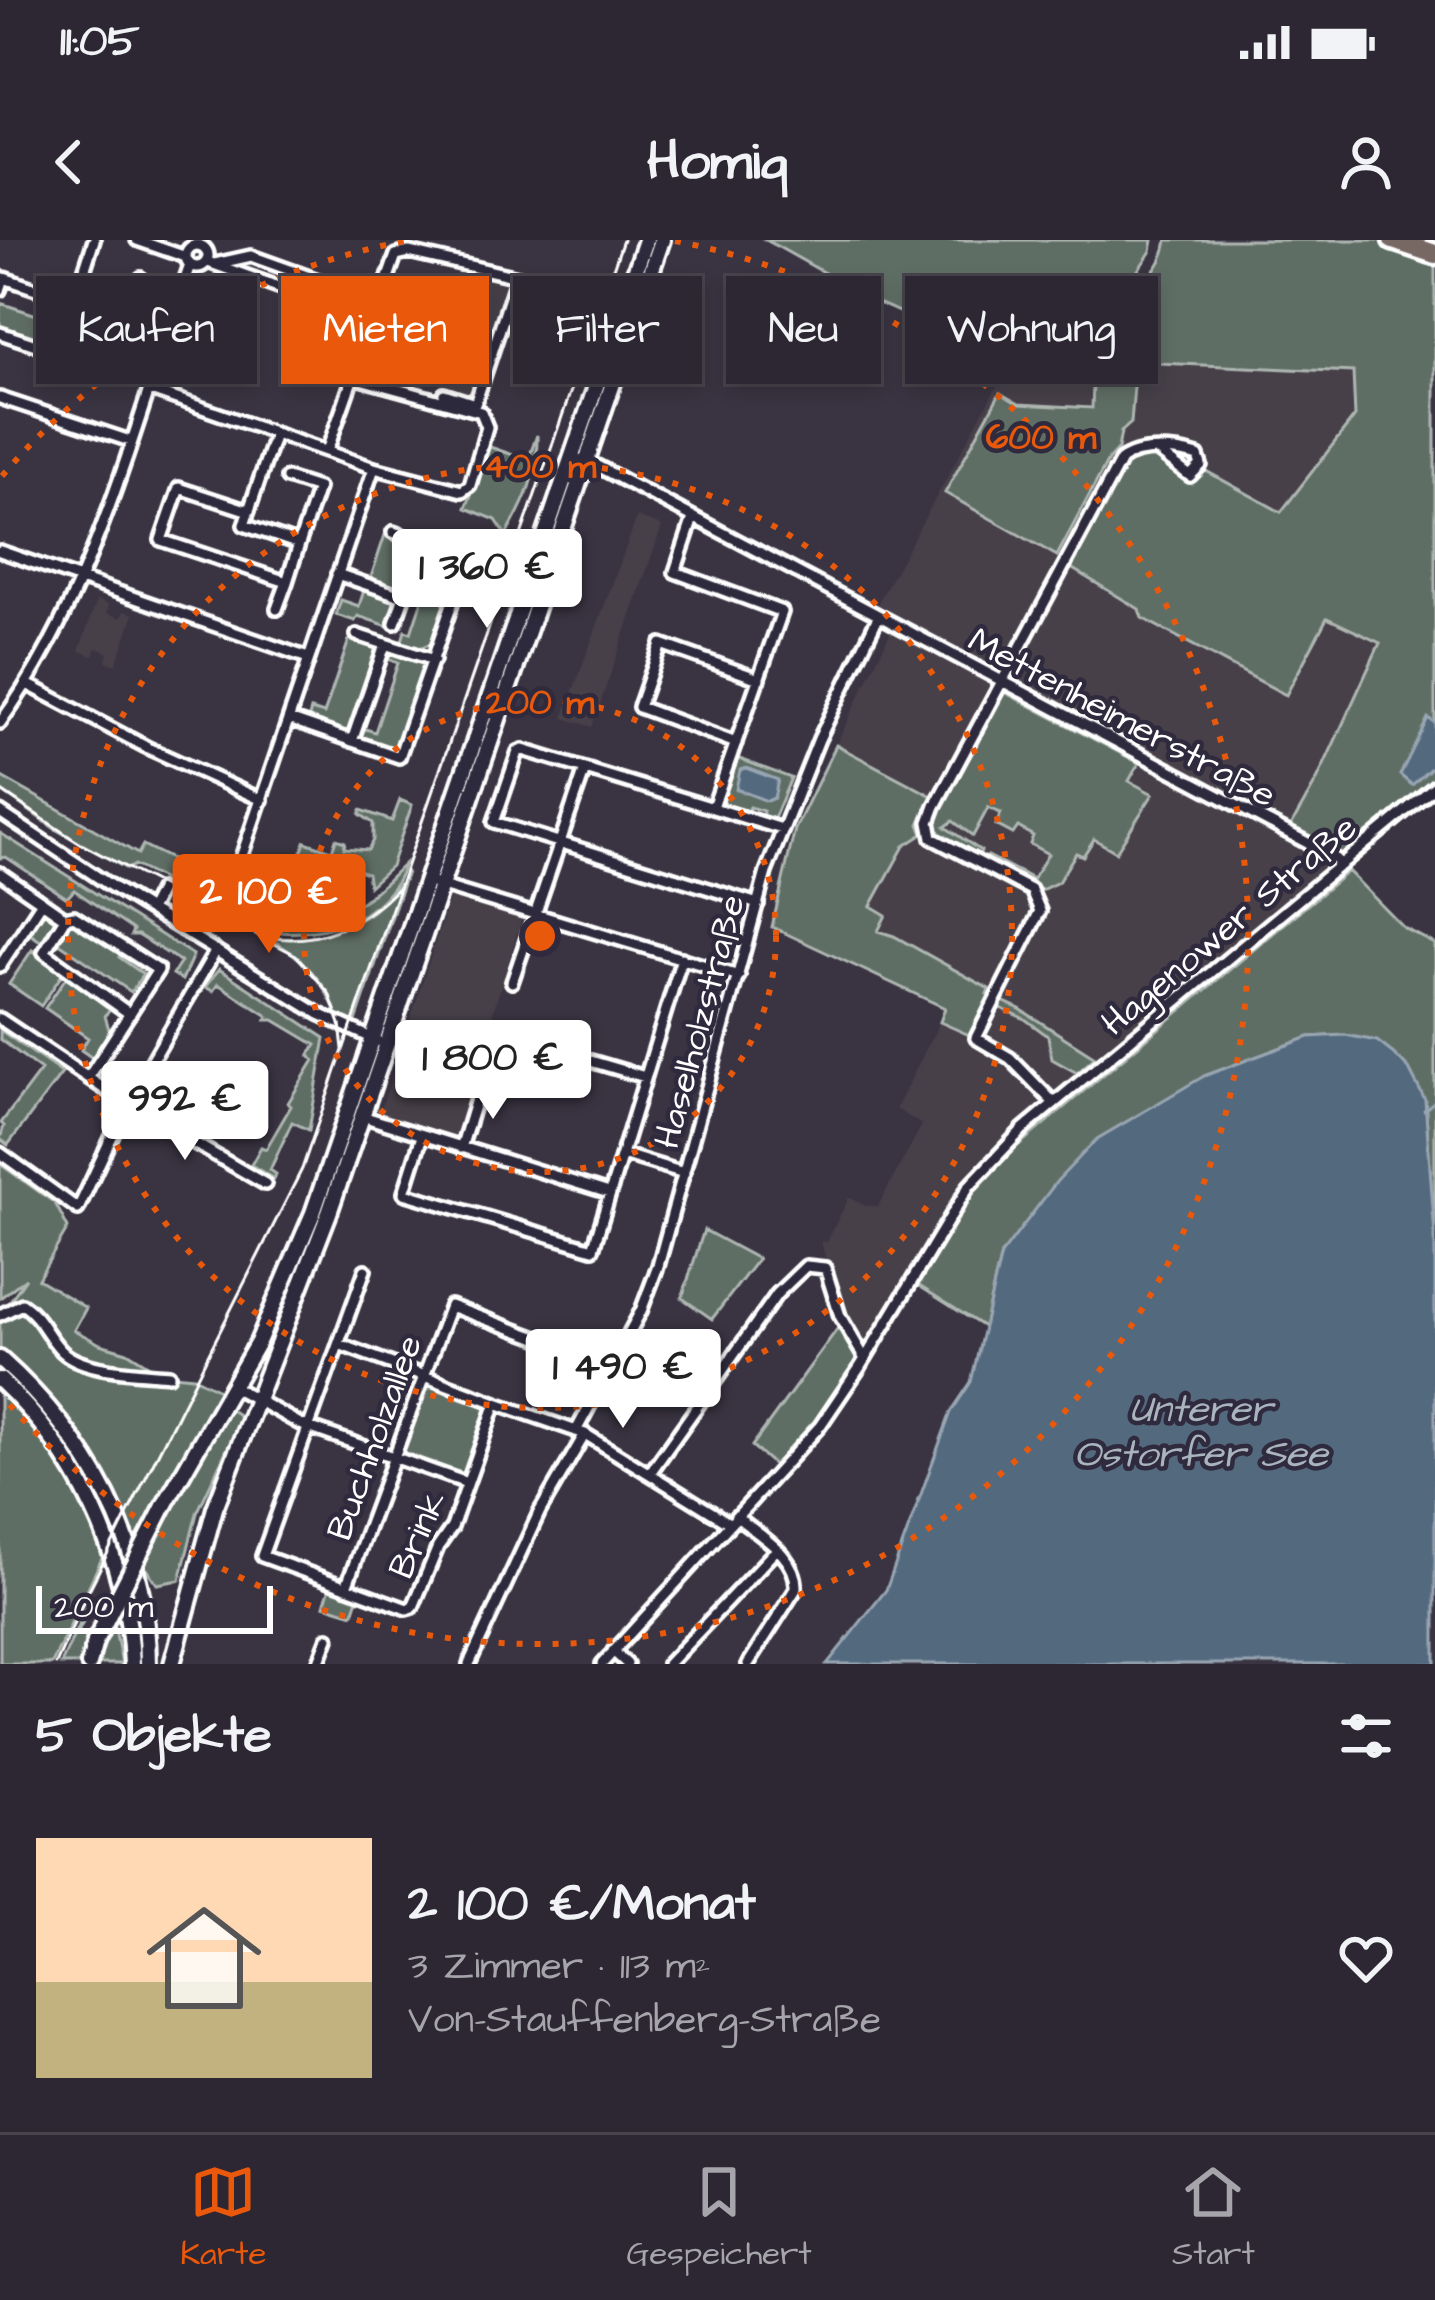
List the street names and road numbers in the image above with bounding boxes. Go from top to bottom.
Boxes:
street label: Mettenheimerstraße [959,615,1285,821]
street label: Hagenower Straße [1091,803,1369,1049]
street label: Haselholzstraße [642,889,759,1154]
street label: Buchholzallee [315,1328,436,1547]
street label: Brink [376,1483,460,1587]

